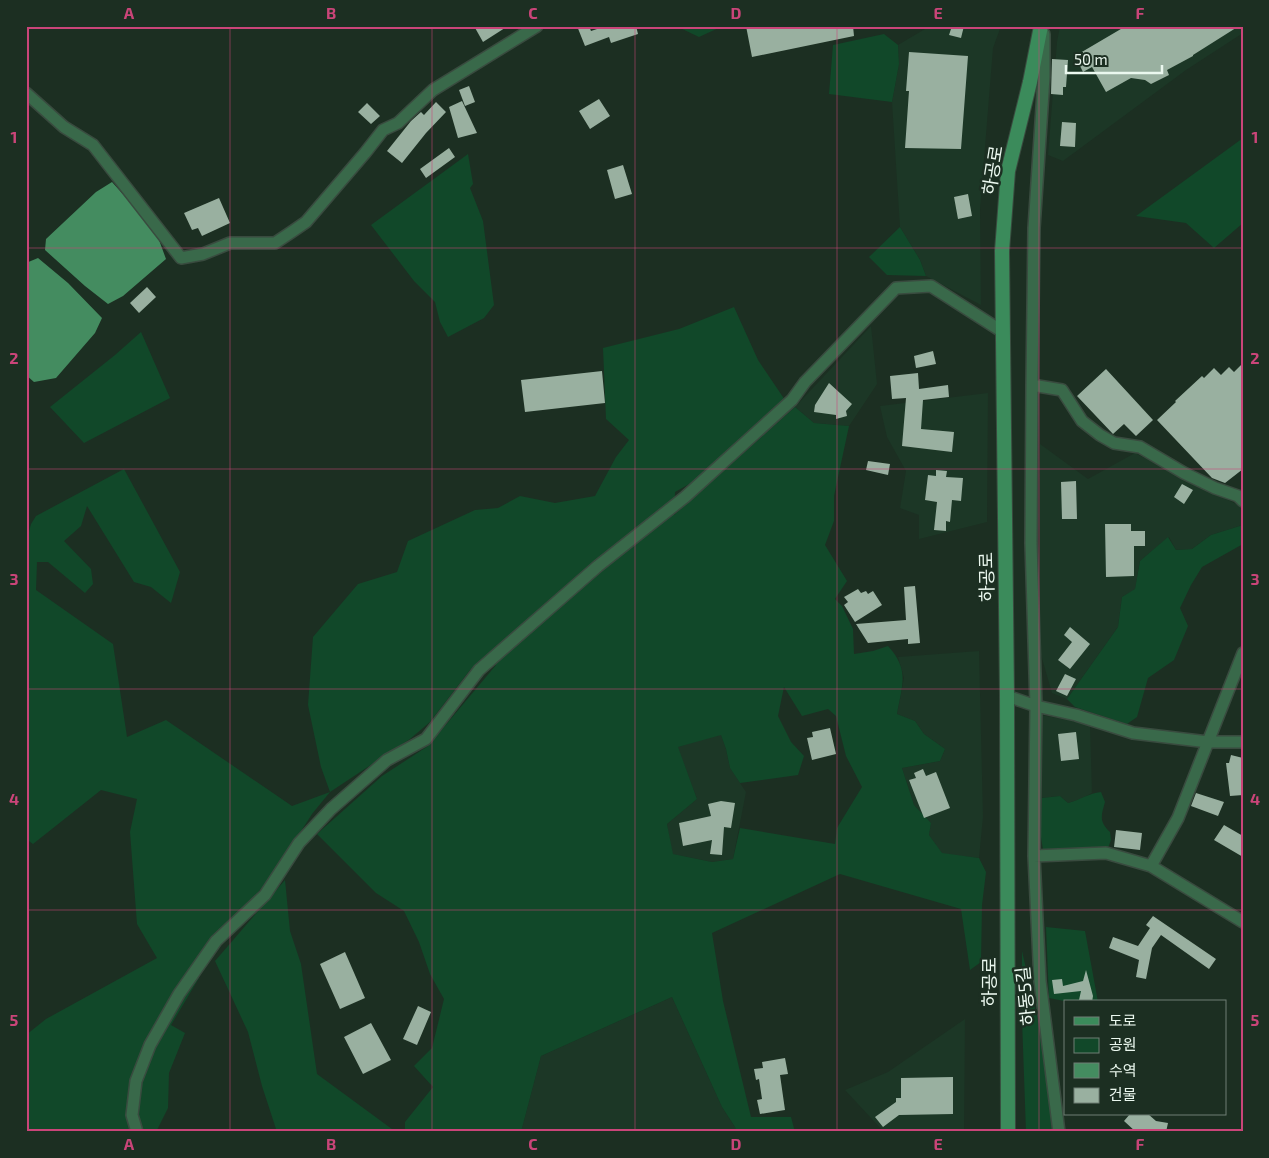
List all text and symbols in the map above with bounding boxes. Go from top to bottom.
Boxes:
text: A [124,3,135,22]
text: B [326,3,336,22]
text: C [528,3,538,22]
text: D [731,3,742,22]
text: E [933,3,943,22]
text: F [1136,3,1145,22]
scale bar [1066,42,1163,74]
text: 50 m [1074,50,1108,68]
text: 1 [11,127,17,146]
text: 1 [1252,127,1258,146]
street label: 하공로 [977,144,1007,196]
text: 2 [9,348,19,367]
text: 2 [1250,348,1260,367]
street label: 하공로 [975,552,997,602]
text: 3 [9,569,19,588]
text: 3 [1250,569,1260,588]
text: 4 [9,789,19,808]
text: 4 [1250,789,1260,808]
street label: 하공로 [978,957,1000,1007]
street label: 하동5길 [1011,965,1039,1027]
legend [1064,1000,1226,1116]
text: 5 [10,1010,19,1029]
text: 5 [1251,1010,1260,1029]
text: 도로 [1109,1011,1137,1029]
text: 공원 [1109,1035,1137,1053]
text: 수역 [1109,1061,1137,1079]
text: 건물 [1109,1085,1137,1103]
text: A [124,1134,135,1153]
text: B [326,1134,336,1153]
text: C [528,1134,538,1153]
text: D [731,1134,742,1153]
text: E [933,1134,943,1153]
text: F [1136,1134,1145,1153]

